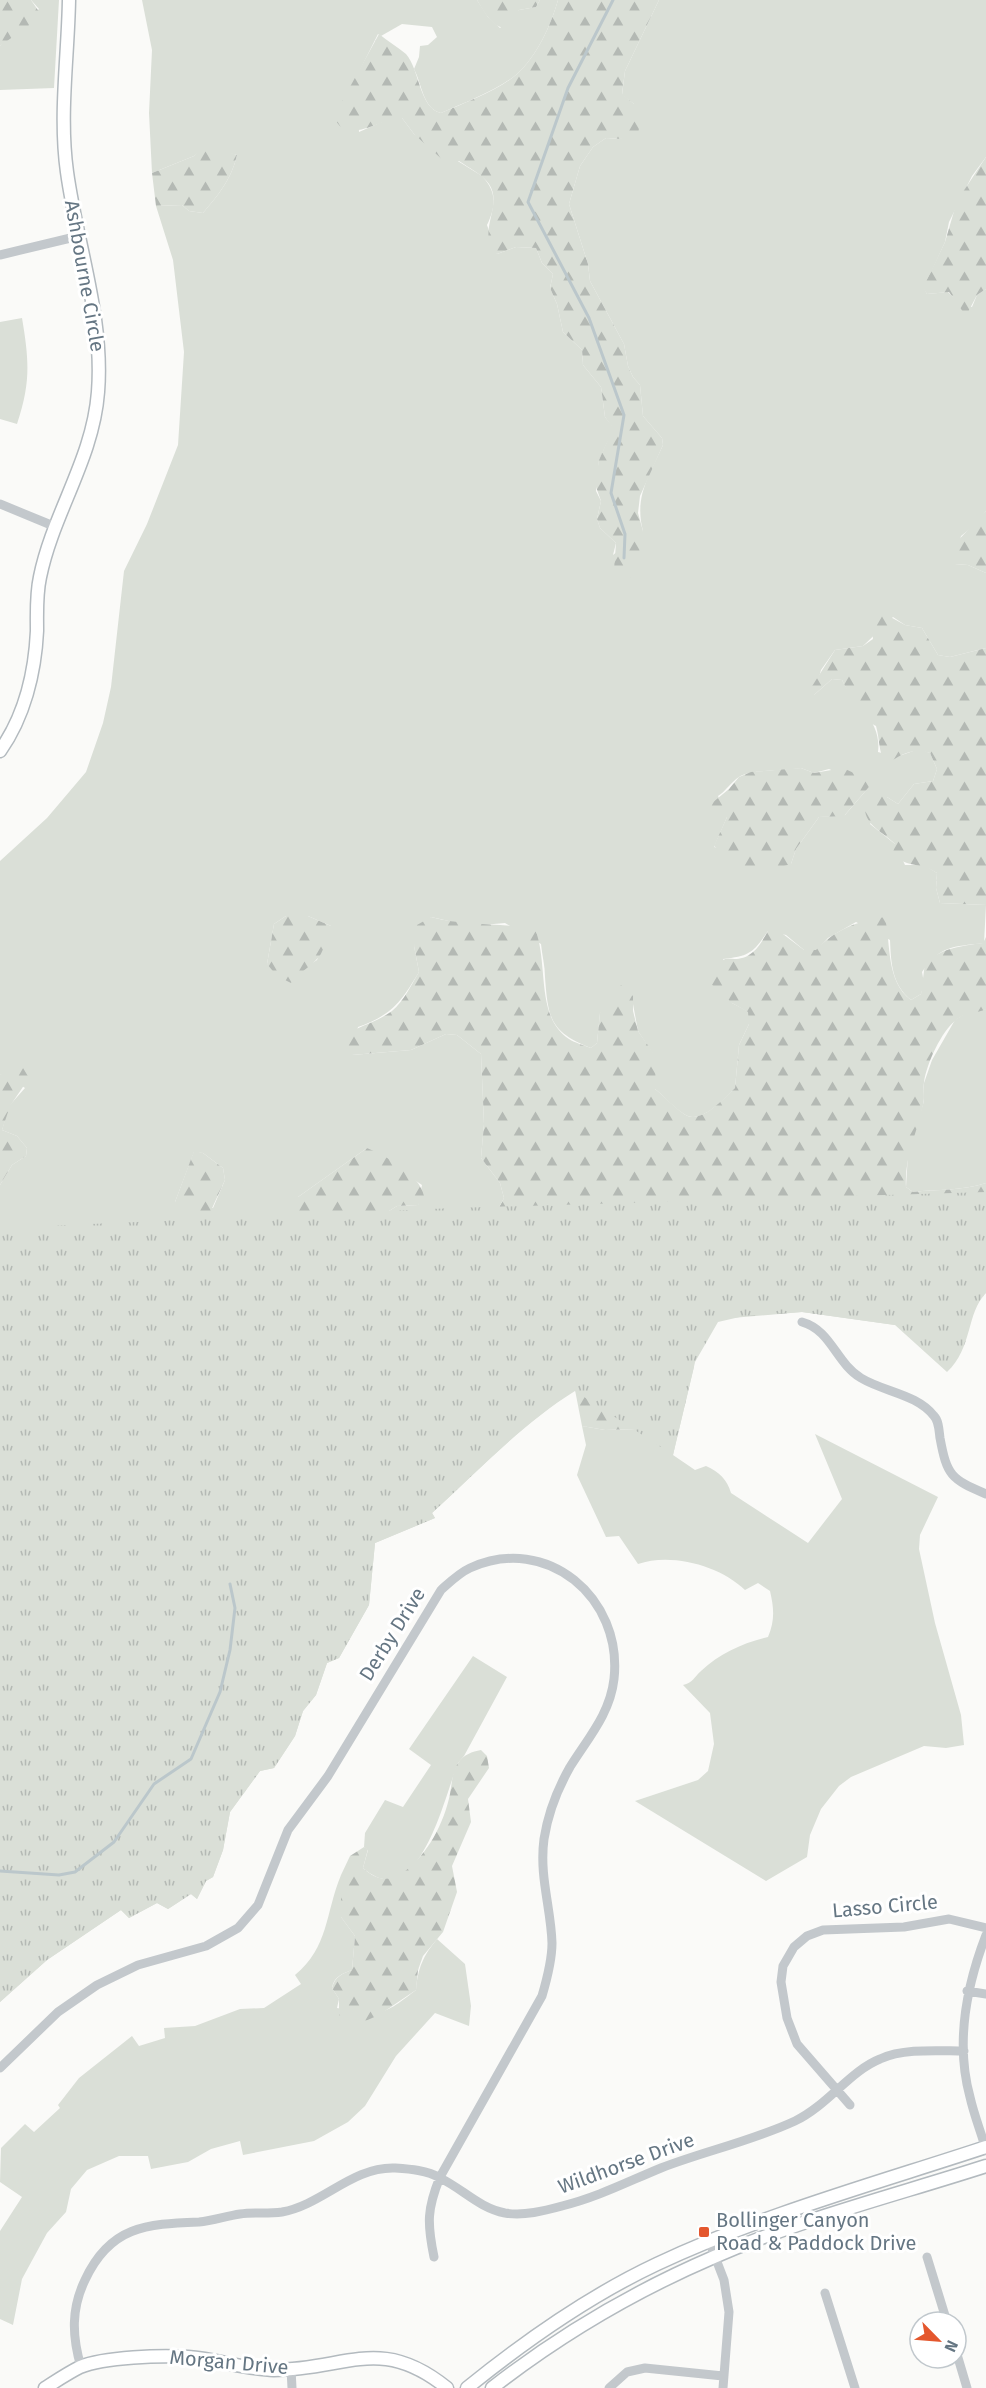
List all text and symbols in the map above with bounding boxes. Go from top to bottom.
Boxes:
street label: Ashbourne Circle [60,198,110,354]
street label: Derby Drive [354,1583,430,1685]
street label: Lasso Circle [831,1889,939,1923]
street label: Wildhorse Drive [555,2127,697,2199]
place label: Bollinger Canyon Road & Paddock Drive [716,2208,916,2255]
marker: Bollinger Canyon Road & Paddock Drive [697,2225,711,2239]
north arrow [908,2310,968,2370]
text: N [940,2337,962,2355]
street label: Morgan Drive [168,2345,290,2379]

